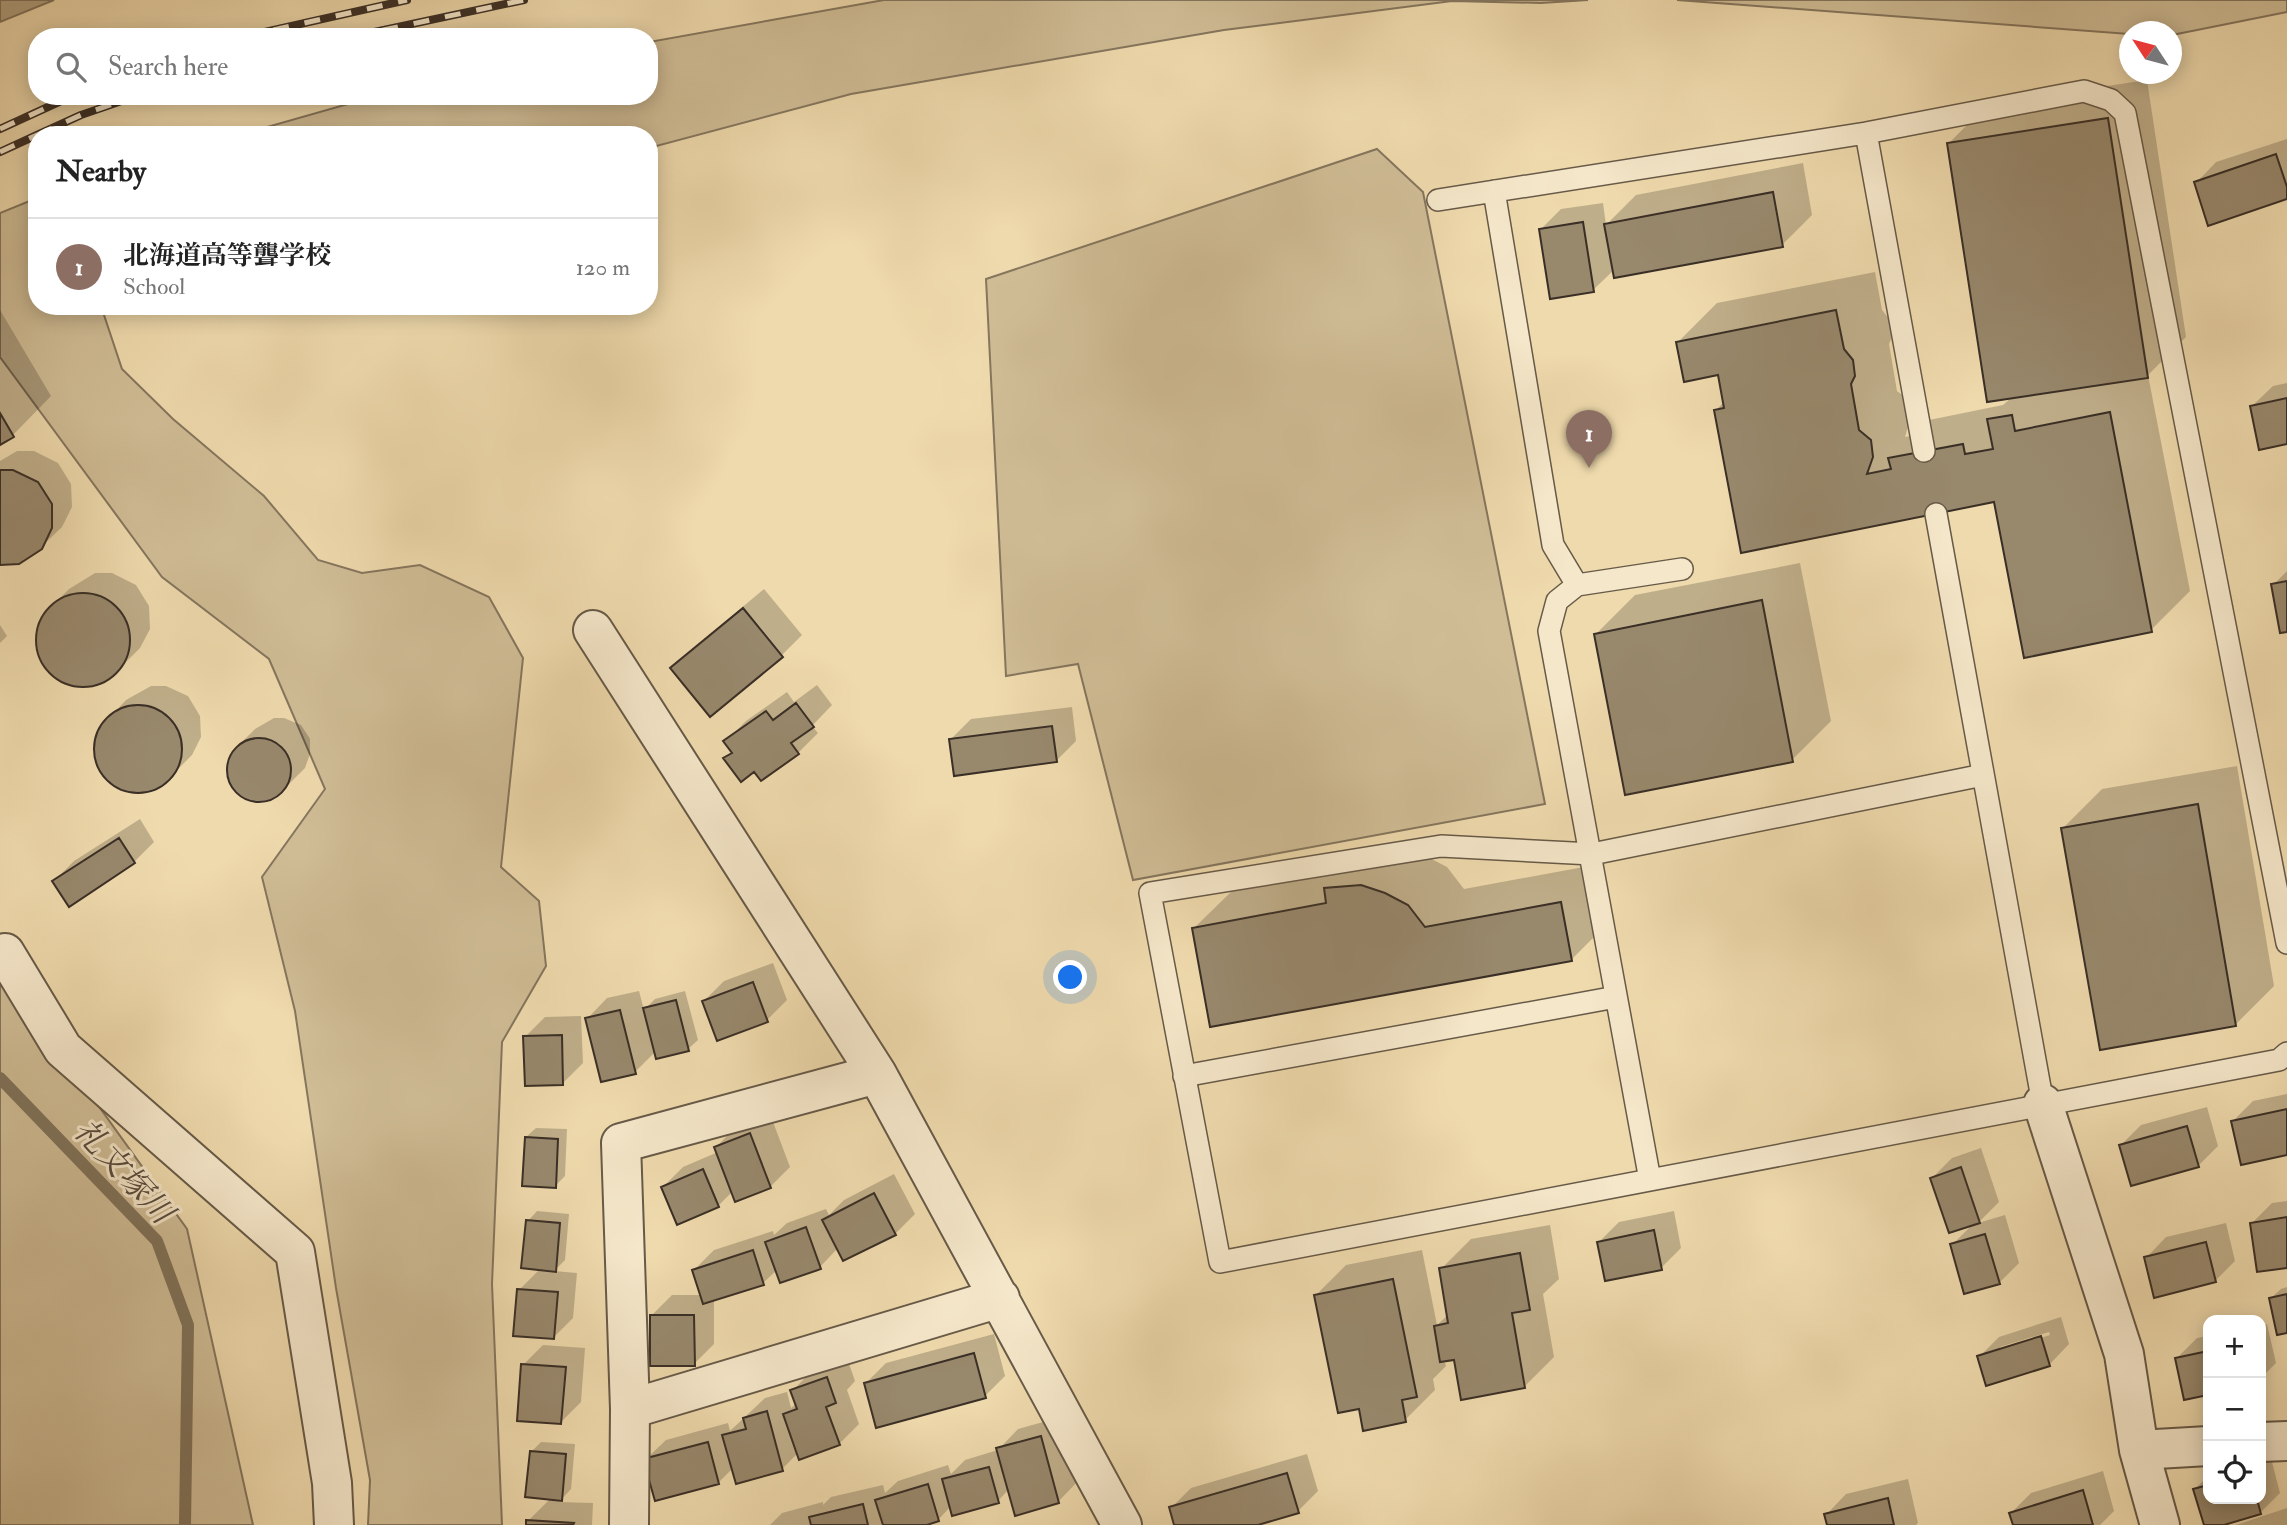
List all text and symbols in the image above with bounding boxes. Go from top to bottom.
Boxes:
north arrow [2119,21,2182,84]
search box [28,28,658,105]
icon: search [52,48,90,86]
text: Search here [108,51,228,83]
text: Nearby [56,153,146,190]
text: 北海道高等聾学校 [123,240,331,272]
text: 1 [75,253,83,282]
text: 120 m [576,253,630,282]
text: School [123,272,185,301]
pin: 1 [1566,410,1612,468]
your location [1053,960,1087,994]
water label: 礼文塚川 [65,1111,184,1234]
map controls [2203,1315,2266,1504]
button: + [2203,1315,2266,1378]
button: − [2203,1378,2266,1441]
button: locate [2203,1441,2266,1504]

